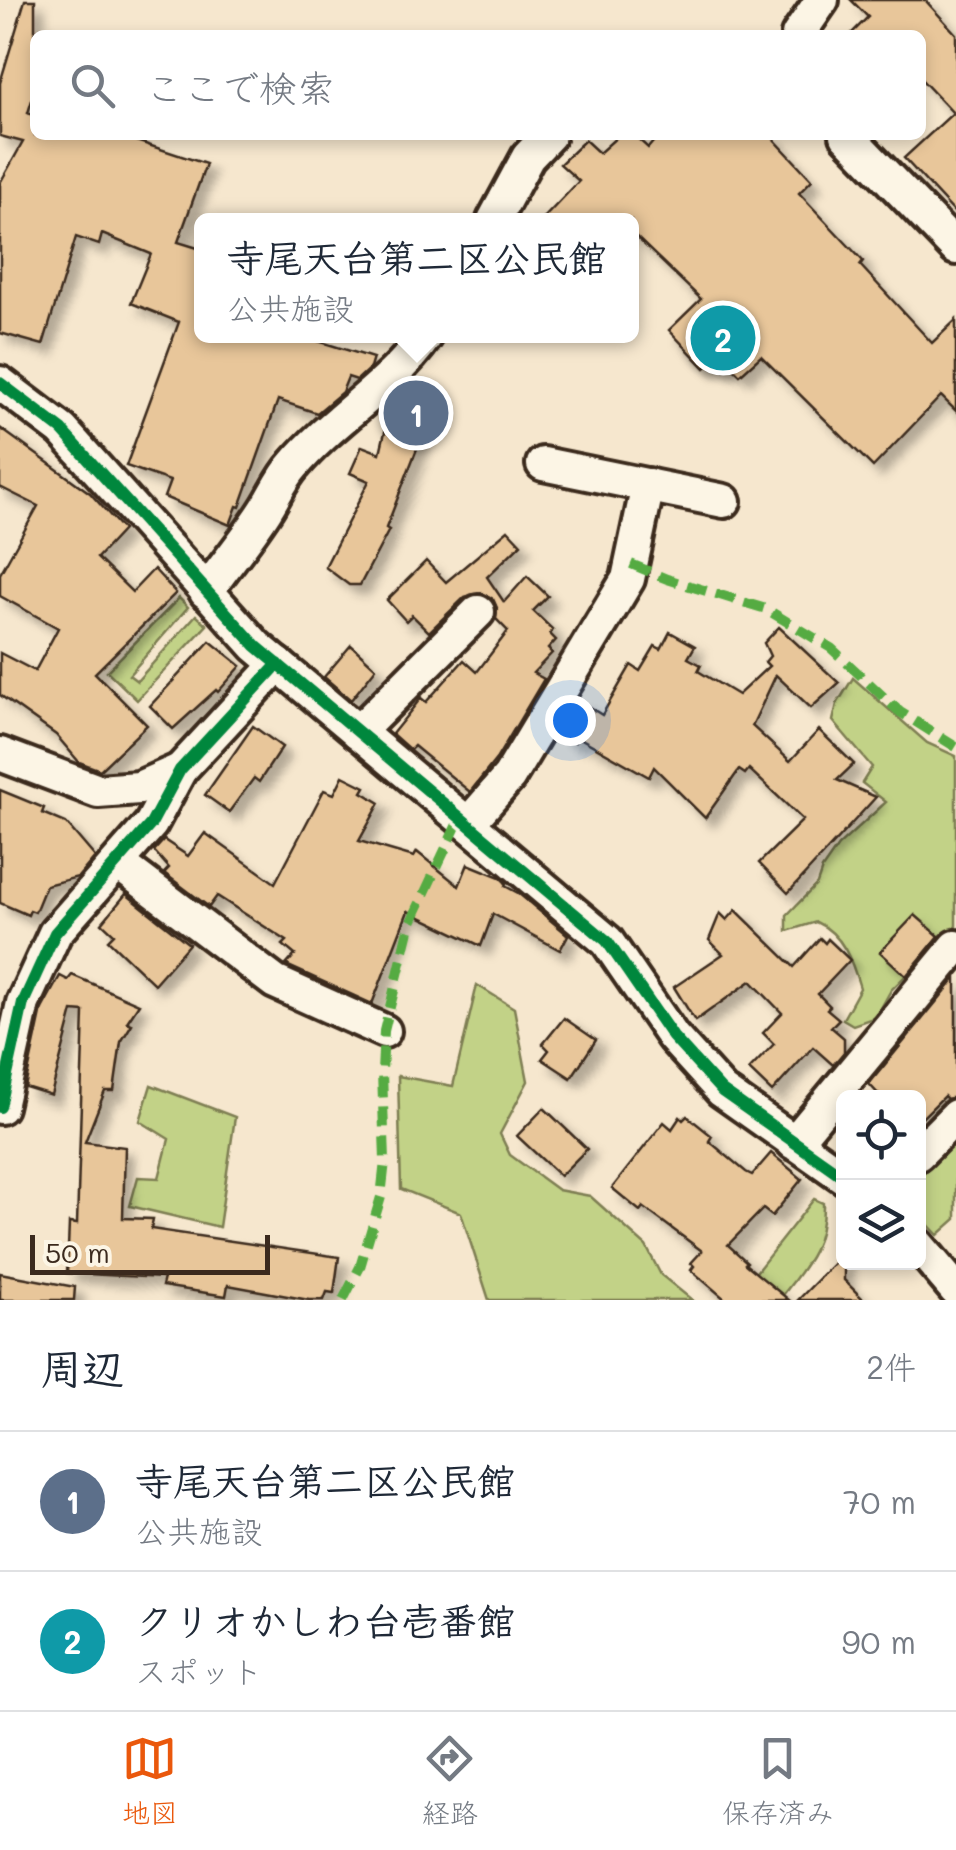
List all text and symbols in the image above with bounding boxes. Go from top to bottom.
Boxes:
search box [30,30,926,140]
icon: search [65,58,120,113]
text: ここで検索 [145,62,335,112]
popup [194,213,639,343]
text: 寺尾天台第二区公民館 [226,232,607,282]
text: 公共施設 [226,286,355,328]
pin: 2 [690,300,756,376]
pin: 1 [384,376,448,450]
your location [545,695,596,746]
map controls [836,1090,926,1270]
button: locate [836,1090,926,1180]
button: layers [836,1180,926,1270]
scale bar [30,1230,270,1274]
text: 50 m [45,1234,110,1270]
text: 周辺 [40,1340,124,1395]
text: 2件 [866,1345,916,1387]
text: 寺尾天台第二区公民館 [135,1455,515,1505]
text: 1 [65,1480,80,1522]
text: 70 m [843,1480,916,1522]
text: 公共施設 [135,1509,263,1551]
text: クリオかしわ台壱番館 [135,1595,515,1645]
text: 2 [64,1620,81,1662]
text: 90 m [842,1620,916,1662]
text: スポット [135,1649,263,1691]
tab: 地図 [122,1731,178,1831]
tab: 経路 [422,1731,478,1831]
tab: 保存済み [722,1731,834,1831]

